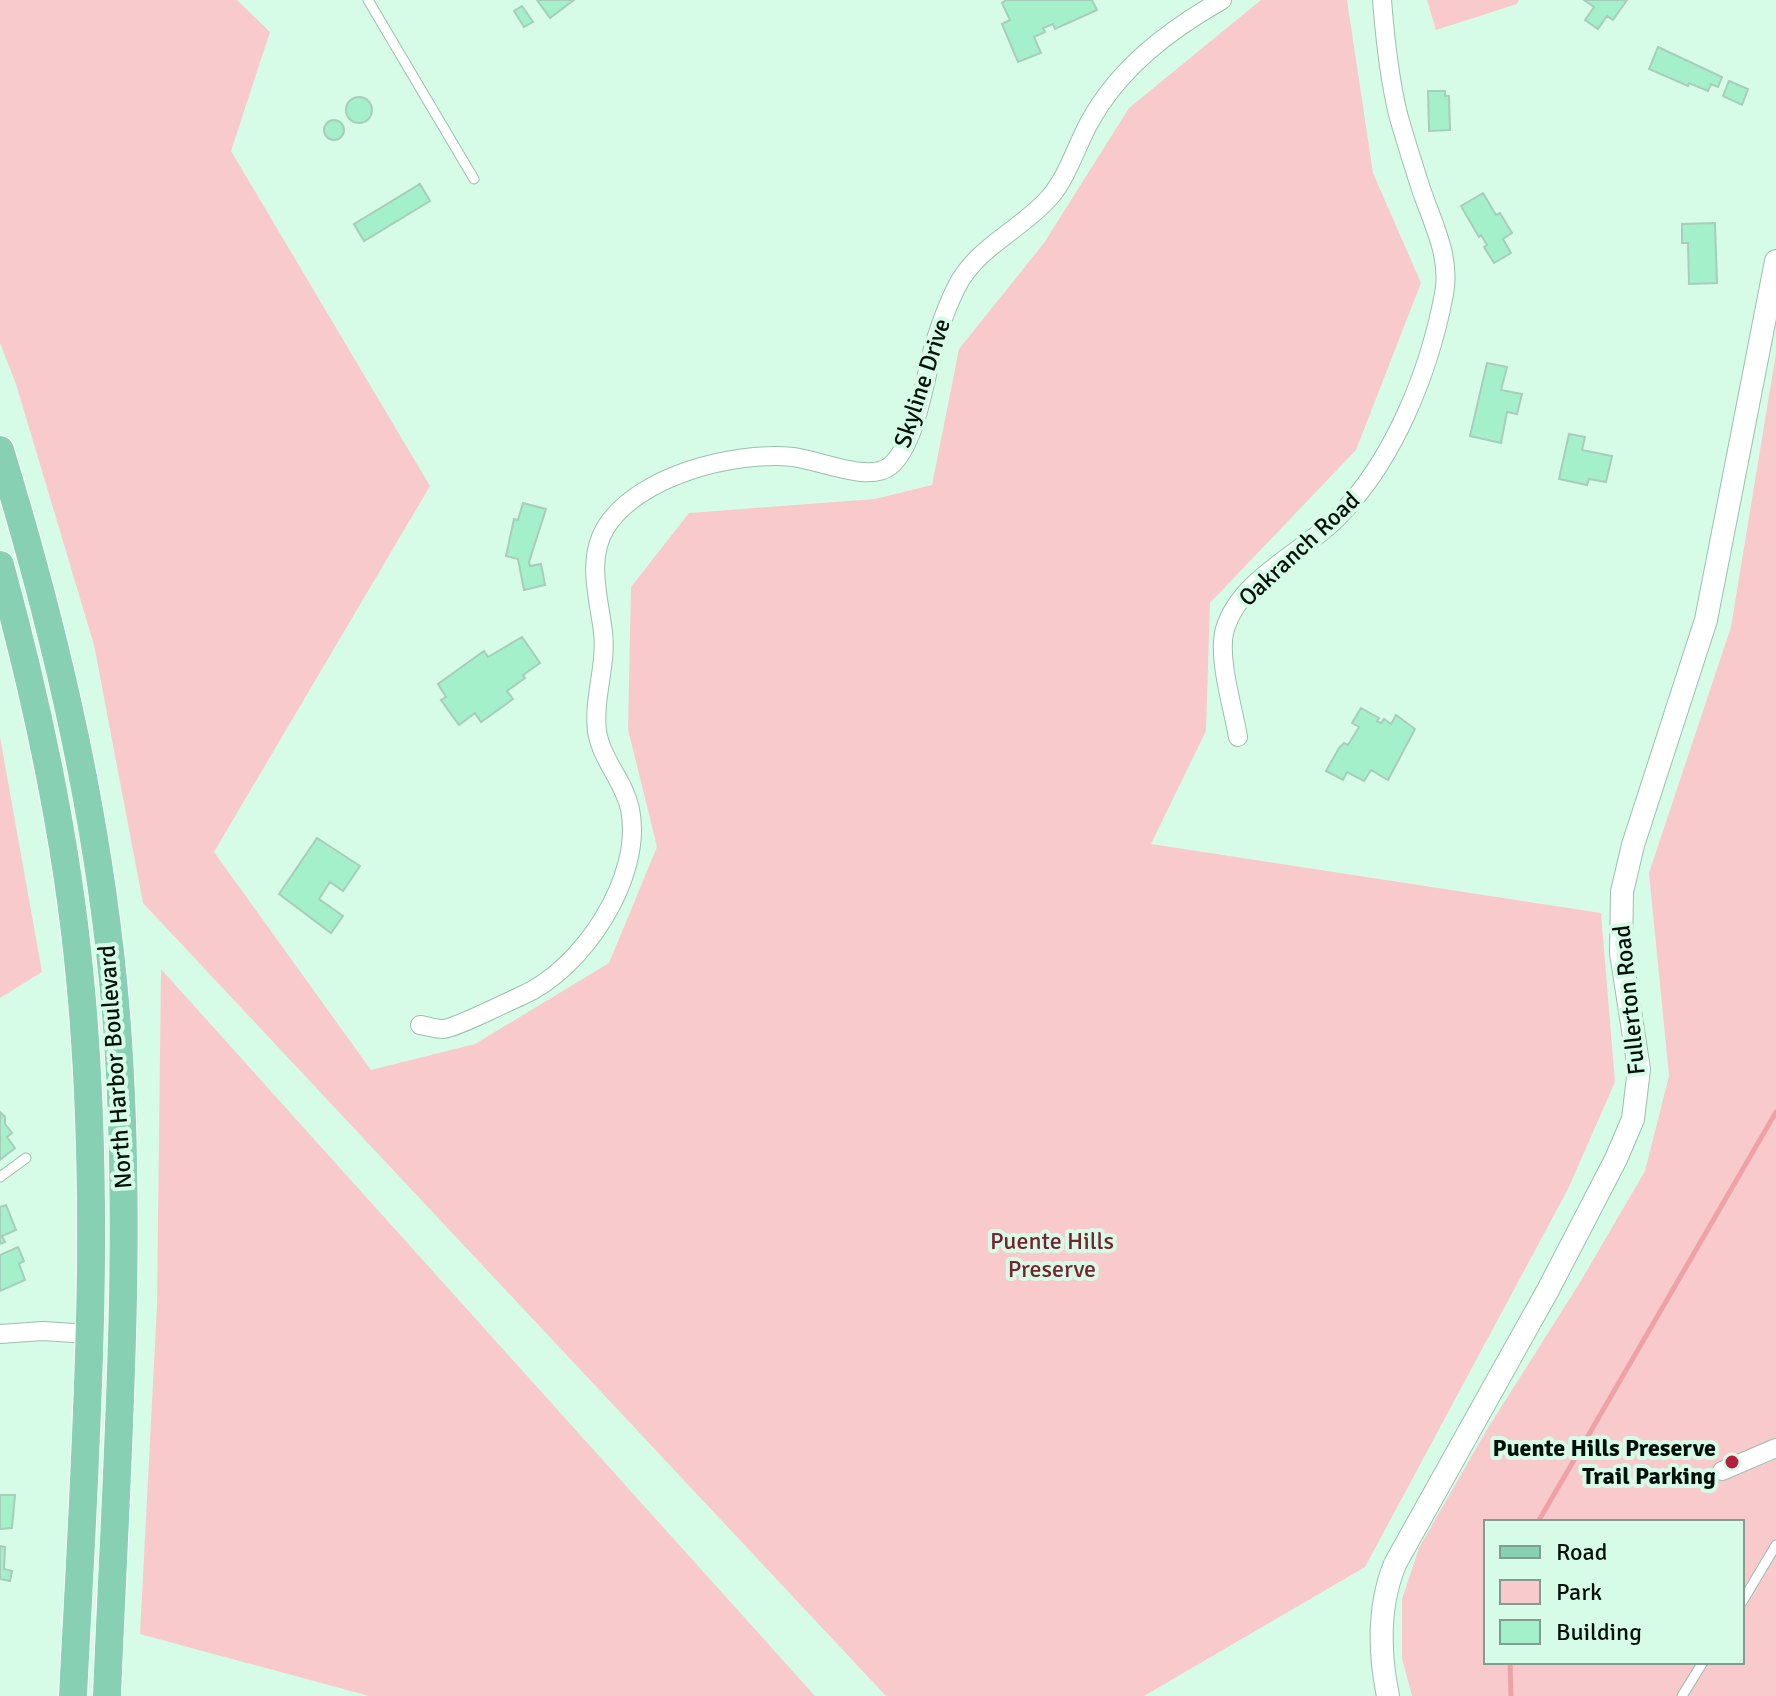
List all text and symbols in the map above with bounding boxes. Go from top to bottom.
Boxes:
street label: Skyline Drive [887,315,957,451]
street label: Oakranch Road [1232,485,1366,613]
street label: Fullerton Road [1606,924,1652,1076]
street label: North Harbor Boulevard [92,944,138,1190]
park label: Puente Hills Preserve [990,1226,1114,1284]
place label: Puente Hills Preserve Trail Parking [1493,1433,1716,1491]
marker: Puente Hills Preserve Trail Parking [1723,1453,1741,1471]
legend [1484,1520,1744,1664]
text: Road [1556,1537,1607,1567]
text: Park [1556,1577,1602,1607]
text: Building [1556,1617,1642,1647]

